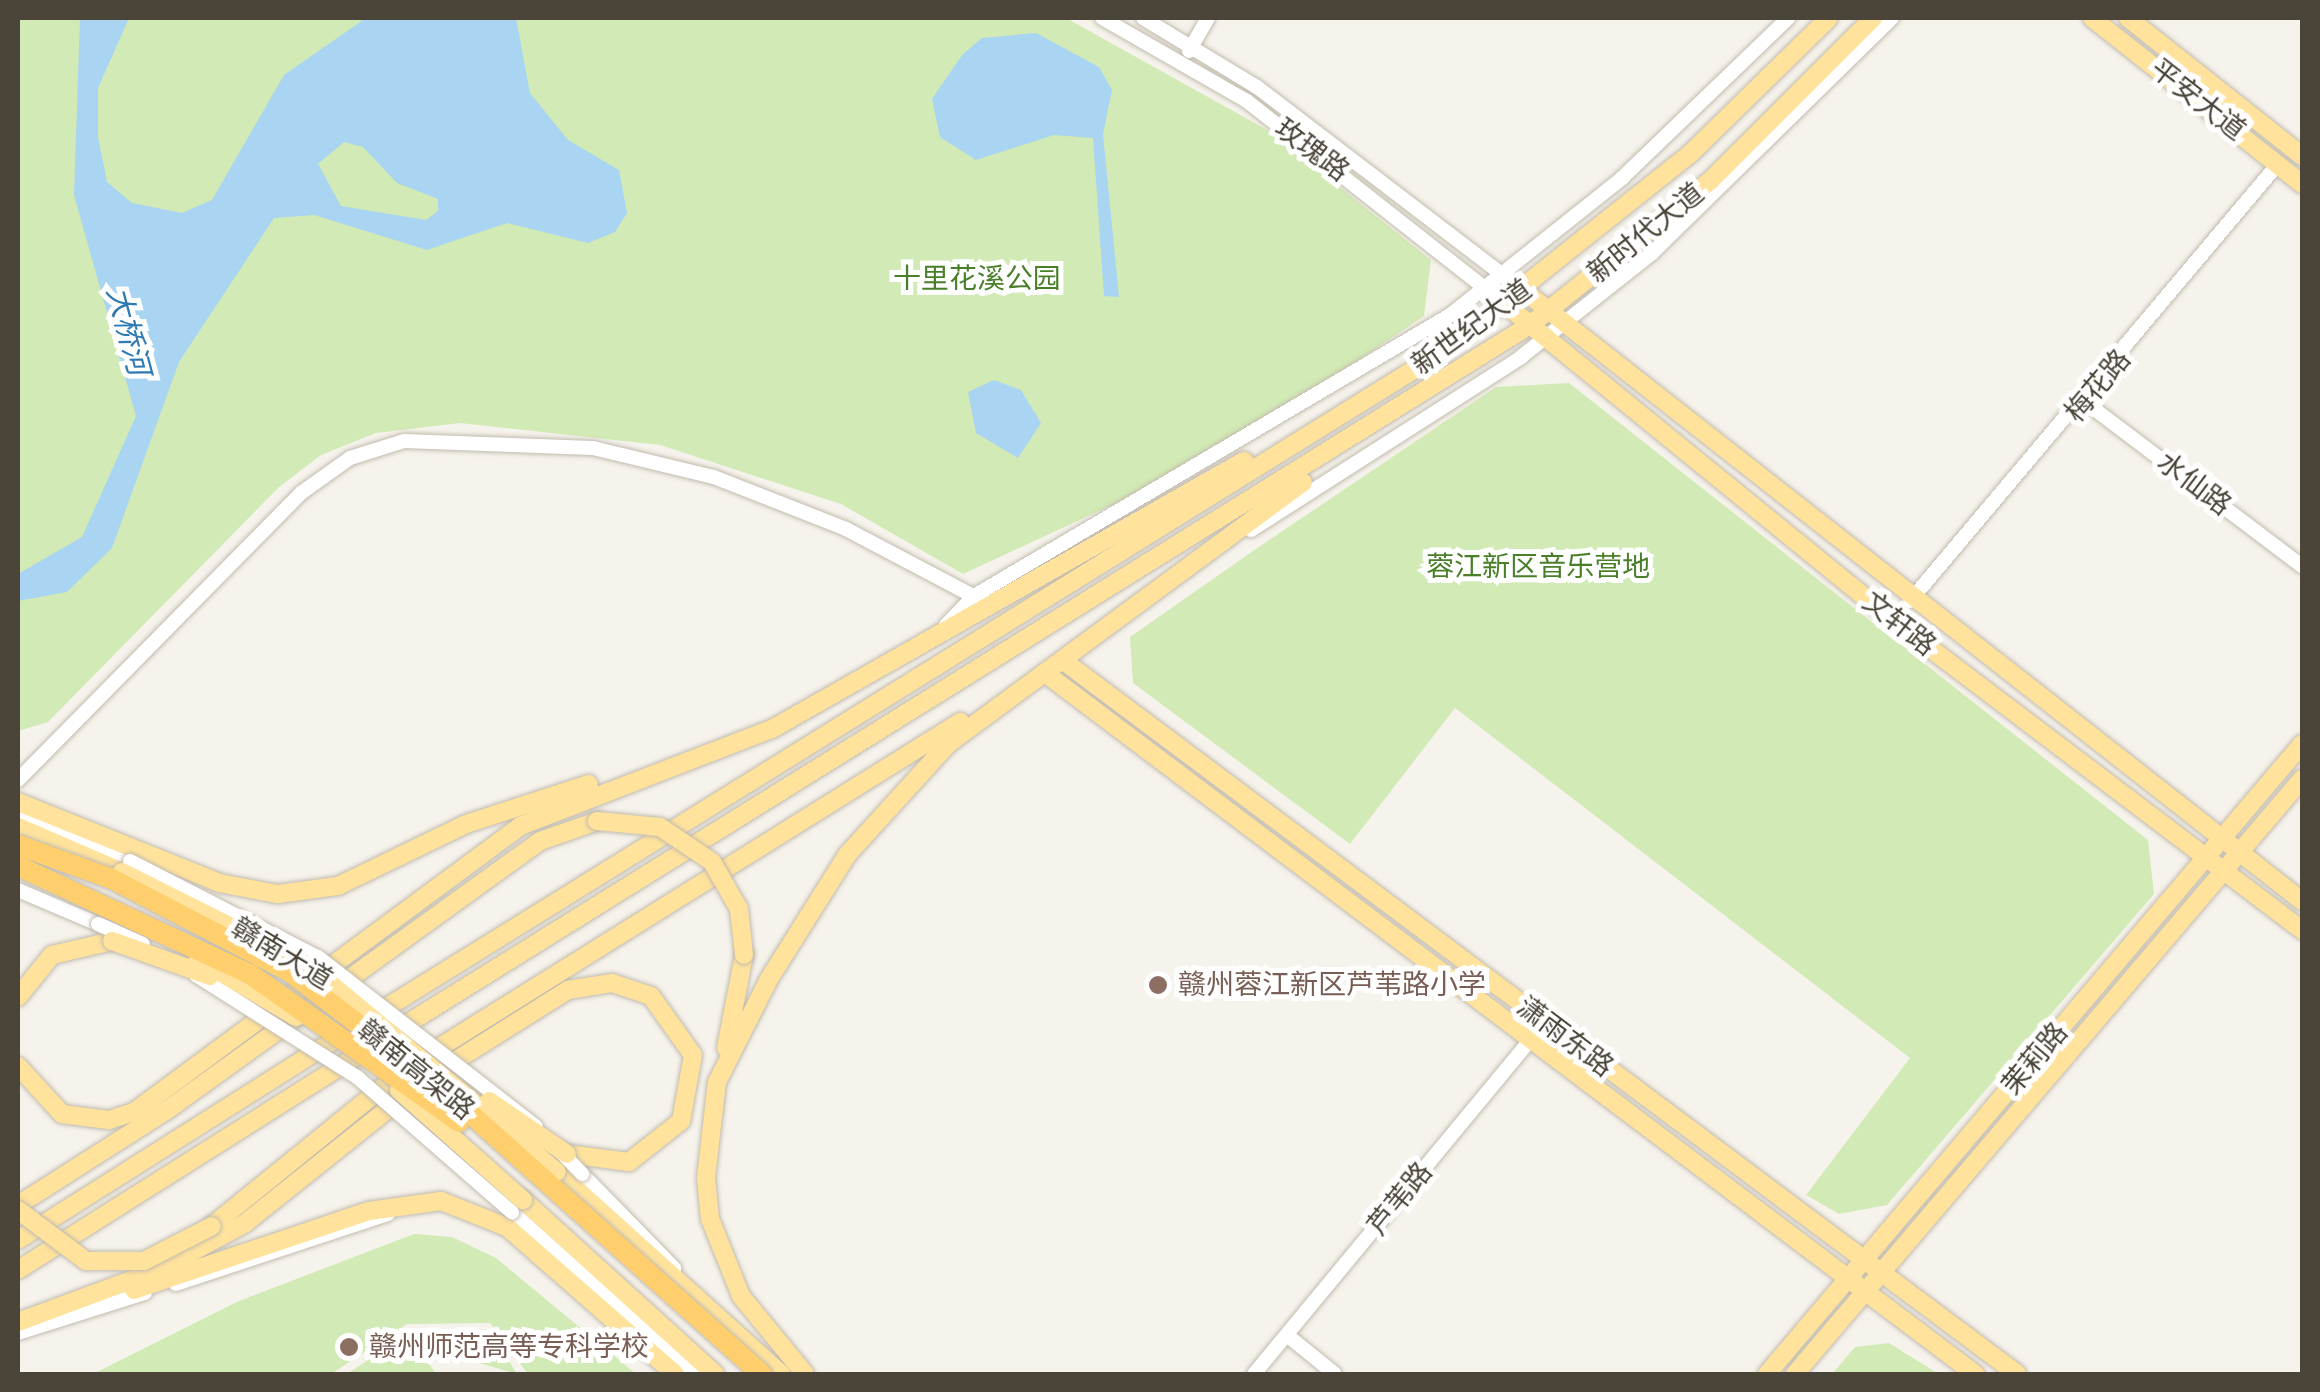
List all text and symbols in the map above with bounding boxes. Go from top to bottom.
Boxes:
street label: 平安大道 [2144,52,2252,148]
street label: 玫瑰路 [1268,111,1356,189]
street label: 新时代大道 [1581,176,1711,290]
park label: 十里花溪公园 [893,262,1061,296]
street label: 新世纪大道 [1405,272,1539,382]
water label: 大桥河 [99,283,157,379]
street label: 梅花路 [2058,343,2138,429]
street label: 水仙路 [2150,445,2238,523]
park label: 蓉江新区音乐营地 [1426,550,1650,584]
street label: 文轩路 [1856,585,1942,663]
street label: 赣南大道 [225,911,339,997]
place label: 赣州蓉江新区芦苇路小学 [1178,968,1486,1002]
marker: 赣州蓉江新区芦苇路小学 [1147,974,1169,996]
street label: 潇雨东路 [1510,990,1620,1084]
street label: 赣南高架路 [351,1013,481,1127]
street label: 茉莉路 [1995,1016,2075,1102]
street label: 芦苇路 [1361,1156,1439,1242]
place label: 赣州师范高等专科学校 [369,1330,649,1364]
marker: 赣州师范高等专科学校 [338,1336,360,1358]

